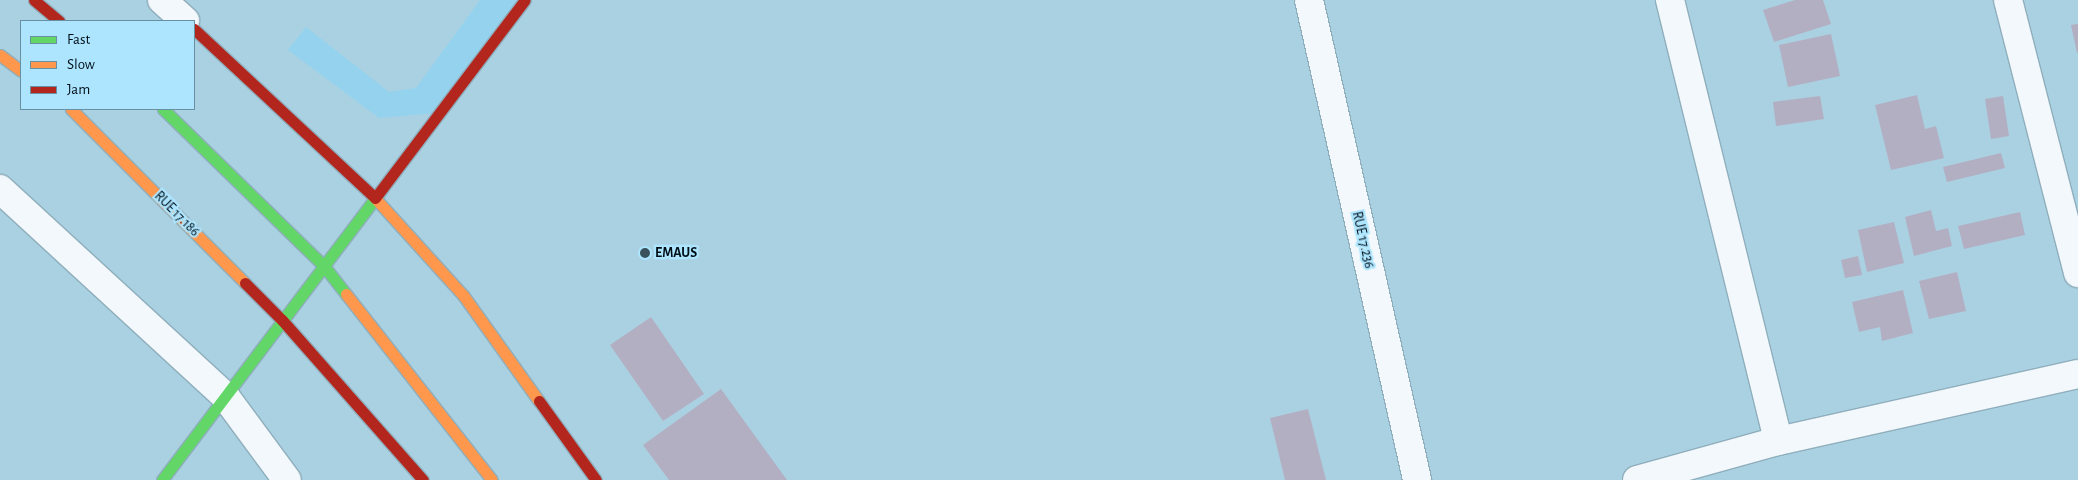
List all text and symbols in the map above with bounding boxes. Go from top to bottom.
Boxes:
legend [20,20,195,110]
text: Fast [67,32,90,47]
text: Slow [67,57,95,72]
text: Jam [67,82,90,97]
street label: RUE 17.186 [151,188,203,240]
street label: RUE 17.236 [1348,210,1378,270]
place label: EMAUS [655,245,697,261]
marker: EMAUS [639,247,651,259]

